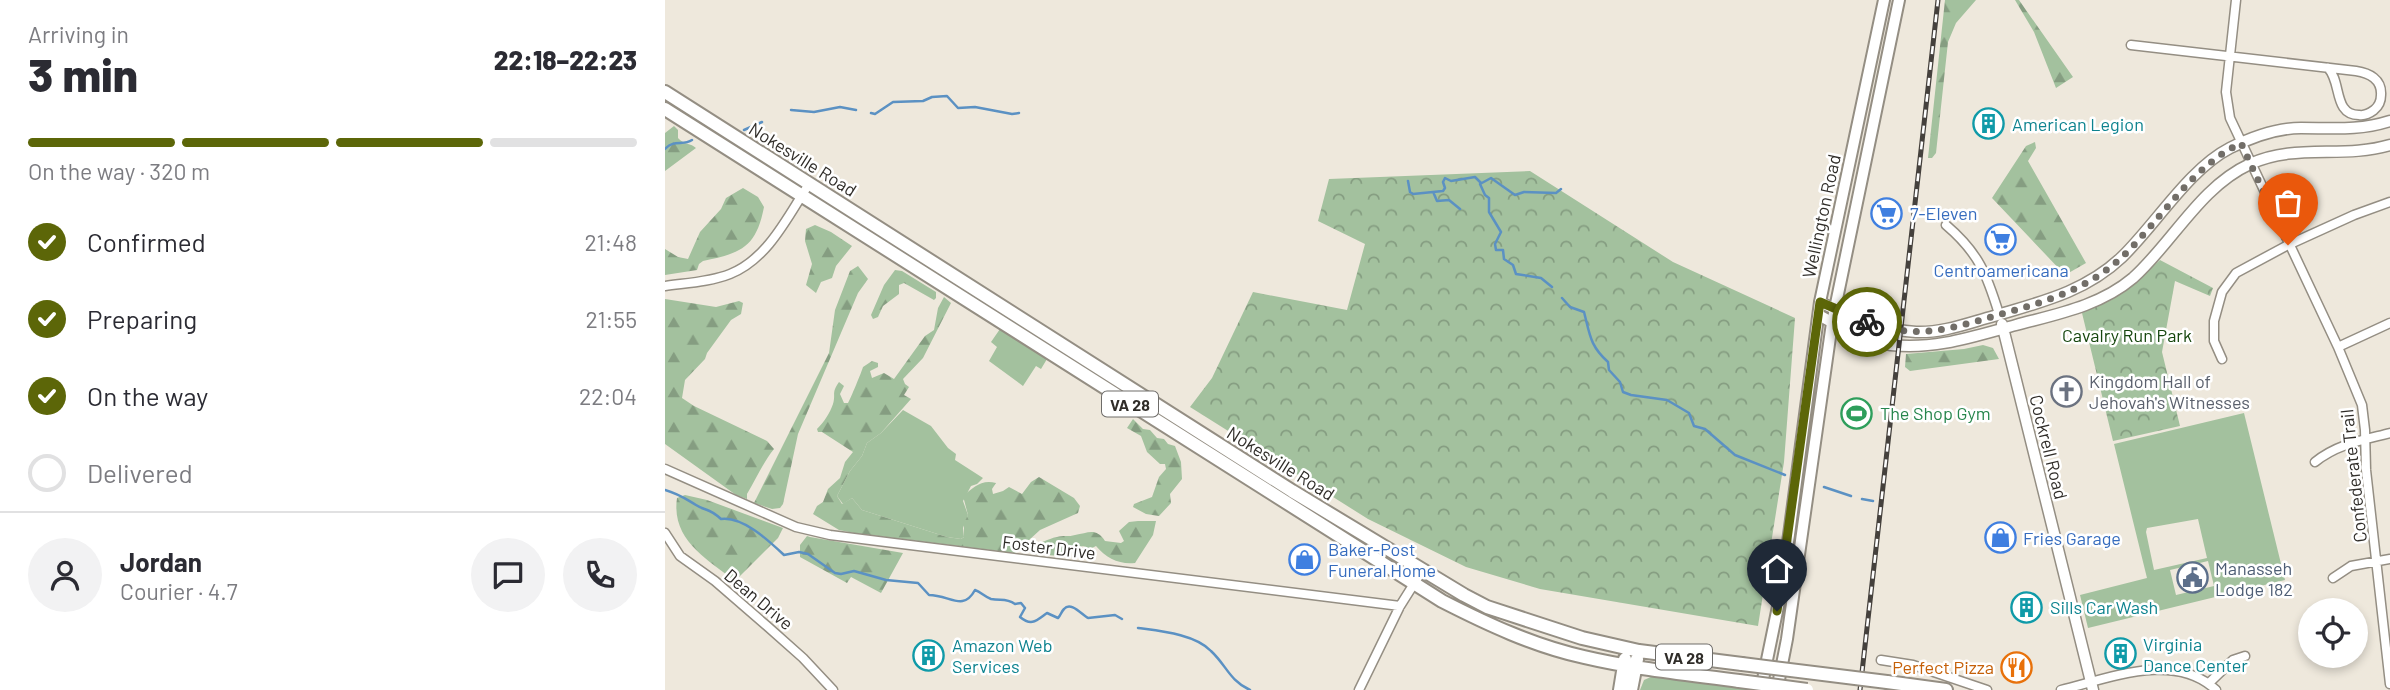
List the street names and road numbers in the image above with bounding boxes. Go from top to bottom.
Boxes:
street label: Nokesville Road [745,117,861,201]
street label: Wellington Road [1797,152,1845,280]
road number: VA 28 [1102,392,1158,416]
street label: Cockrell Road [2025,393,2073,501]
street label: Confederate Trail [2335,408,2371,544]
street label: Nokesville Road [1223,421,1339,505]
street label: Foster Drive [1001,530,1097,564]
street label: Dean Drive [720,564,798,634]
road number: VA 28 [1656,644,1712,670]

